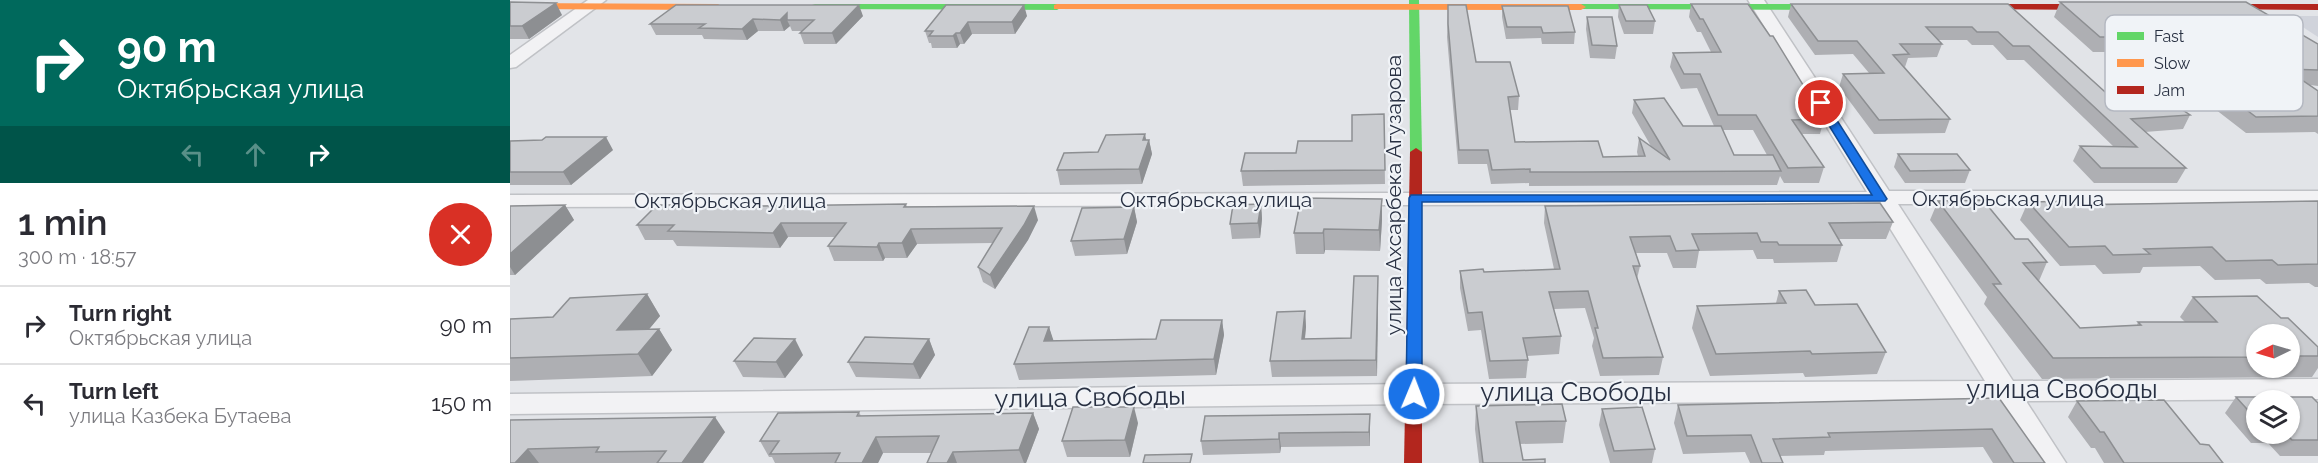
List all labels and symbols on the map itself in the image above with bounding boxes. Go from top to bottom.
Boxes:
legend [2105,15,2303,111]
text: Fast [2154,27,2185,46]
text: Slow [2154,54,2190,73]
street label: улица Ахсарбека Агузарова [1381,55,1406,335]
pin [1795,77,1846,128]
text: Jam [2154,81,2185,100]
street label: Октябрьская улица [1912,186,2104,211]
street label: Октябрьская улица [1120,187,1312,212]
street label: Октябрьская улица [634,188,826,213]
north arrow [2246,324,2300,378]
position arrow [1382,362,1446,426]
street label: улица Свободы [1966,374,2158,404]
street label: улица Свободы [1480,377,1672,407]
street label: улица Свободы [994,380,1186,414]

